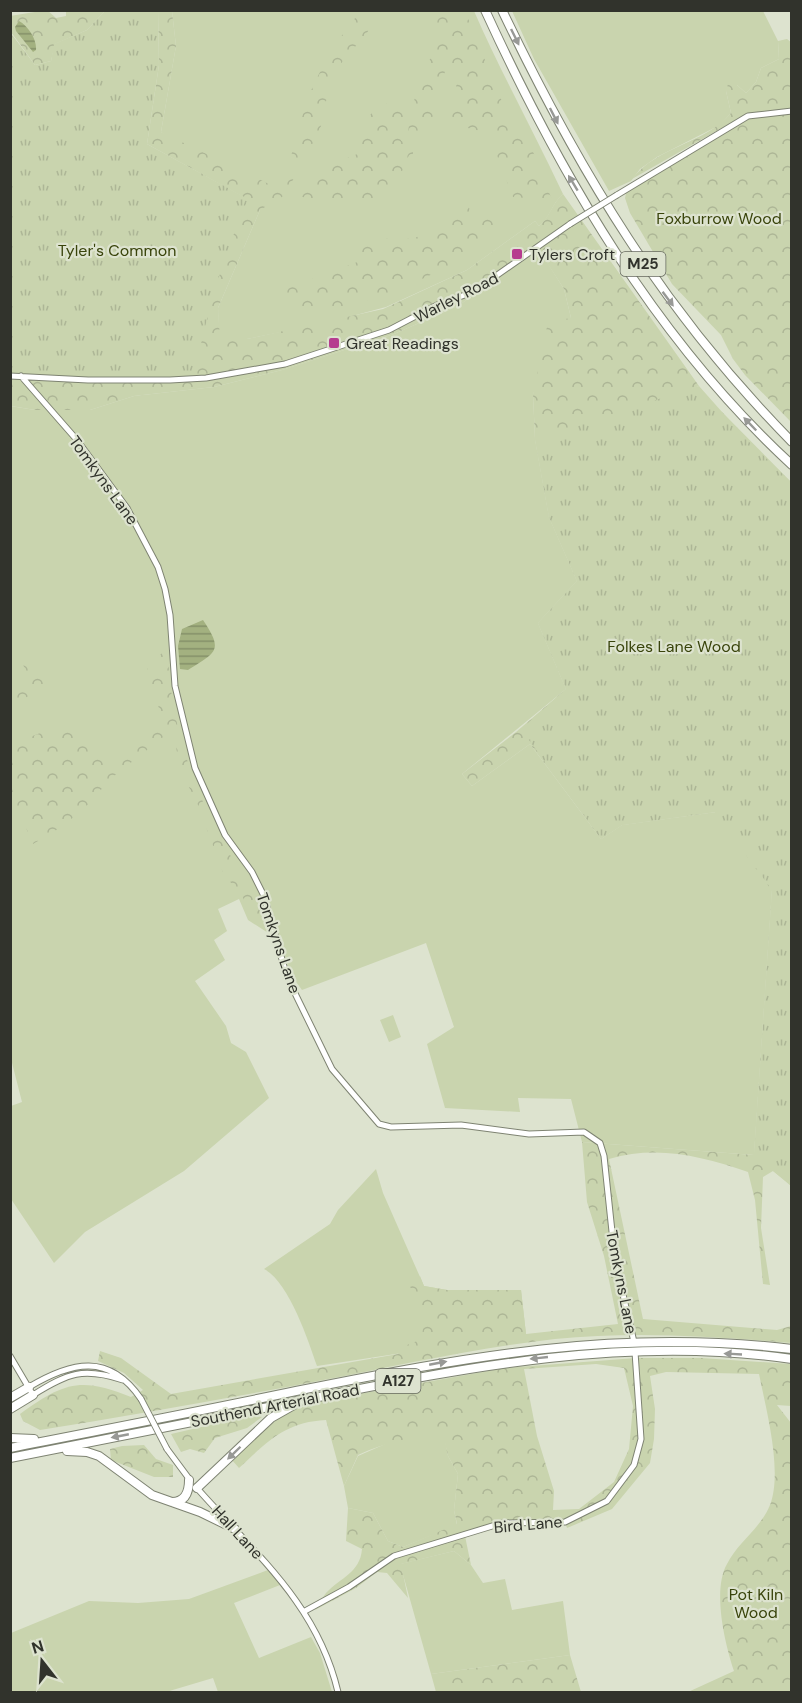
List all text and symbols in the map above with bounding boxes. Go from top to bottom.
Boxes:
one-way arrow [511,29,520,46]
one-way arrow [549,108,559,125]
one-way arrow [567,175,578,191]
park label: Foxburrow Wood [656,208,782,229]
park label: Tyler's Common [58,240,176,261]
place label: Tylers Croft [529,244,615,265]
marker: Tylers Croft [510,247,524,261]
road number: M25 [620,252,666,276]
street label: Warley Road [410,267,502,328]
one-way arrow [662,291,675,307]
place label: Great Readings [346,333,459,354]
marker: Great Readings [327,336,341,350]
one-way arrow [744,417,757,432]
street label: Tomkyns Lane [64,432,143,529]
park label: Folkes Lane Wood [607,636,741,657]
street label: Tomkyns Lane [251,890,306,996]
street label: Tomkyns Lane [601,1228,642,1336]
one-way arrow [724,1350,743,1359]
one-way arrow [529,1353,548,1363]
one-way arrow [428,1358,447,1367]
road number: A127 [376,1369,420,1393]
street label: Southend Arterial Road [189,1379,361,1432]
one-way arrow [110,1432,129,1441]
one-way arrow [226,1446,241,1460]
street label: Hall Lane [207,1501,268,1564]
street label: Bird Lane [493,1511,563,1538]
park label: Pot Kiln Wood [729,1584,783,1623]
north arrow [12,1631,72,1691]
text: N [29,1635,46,1659]

